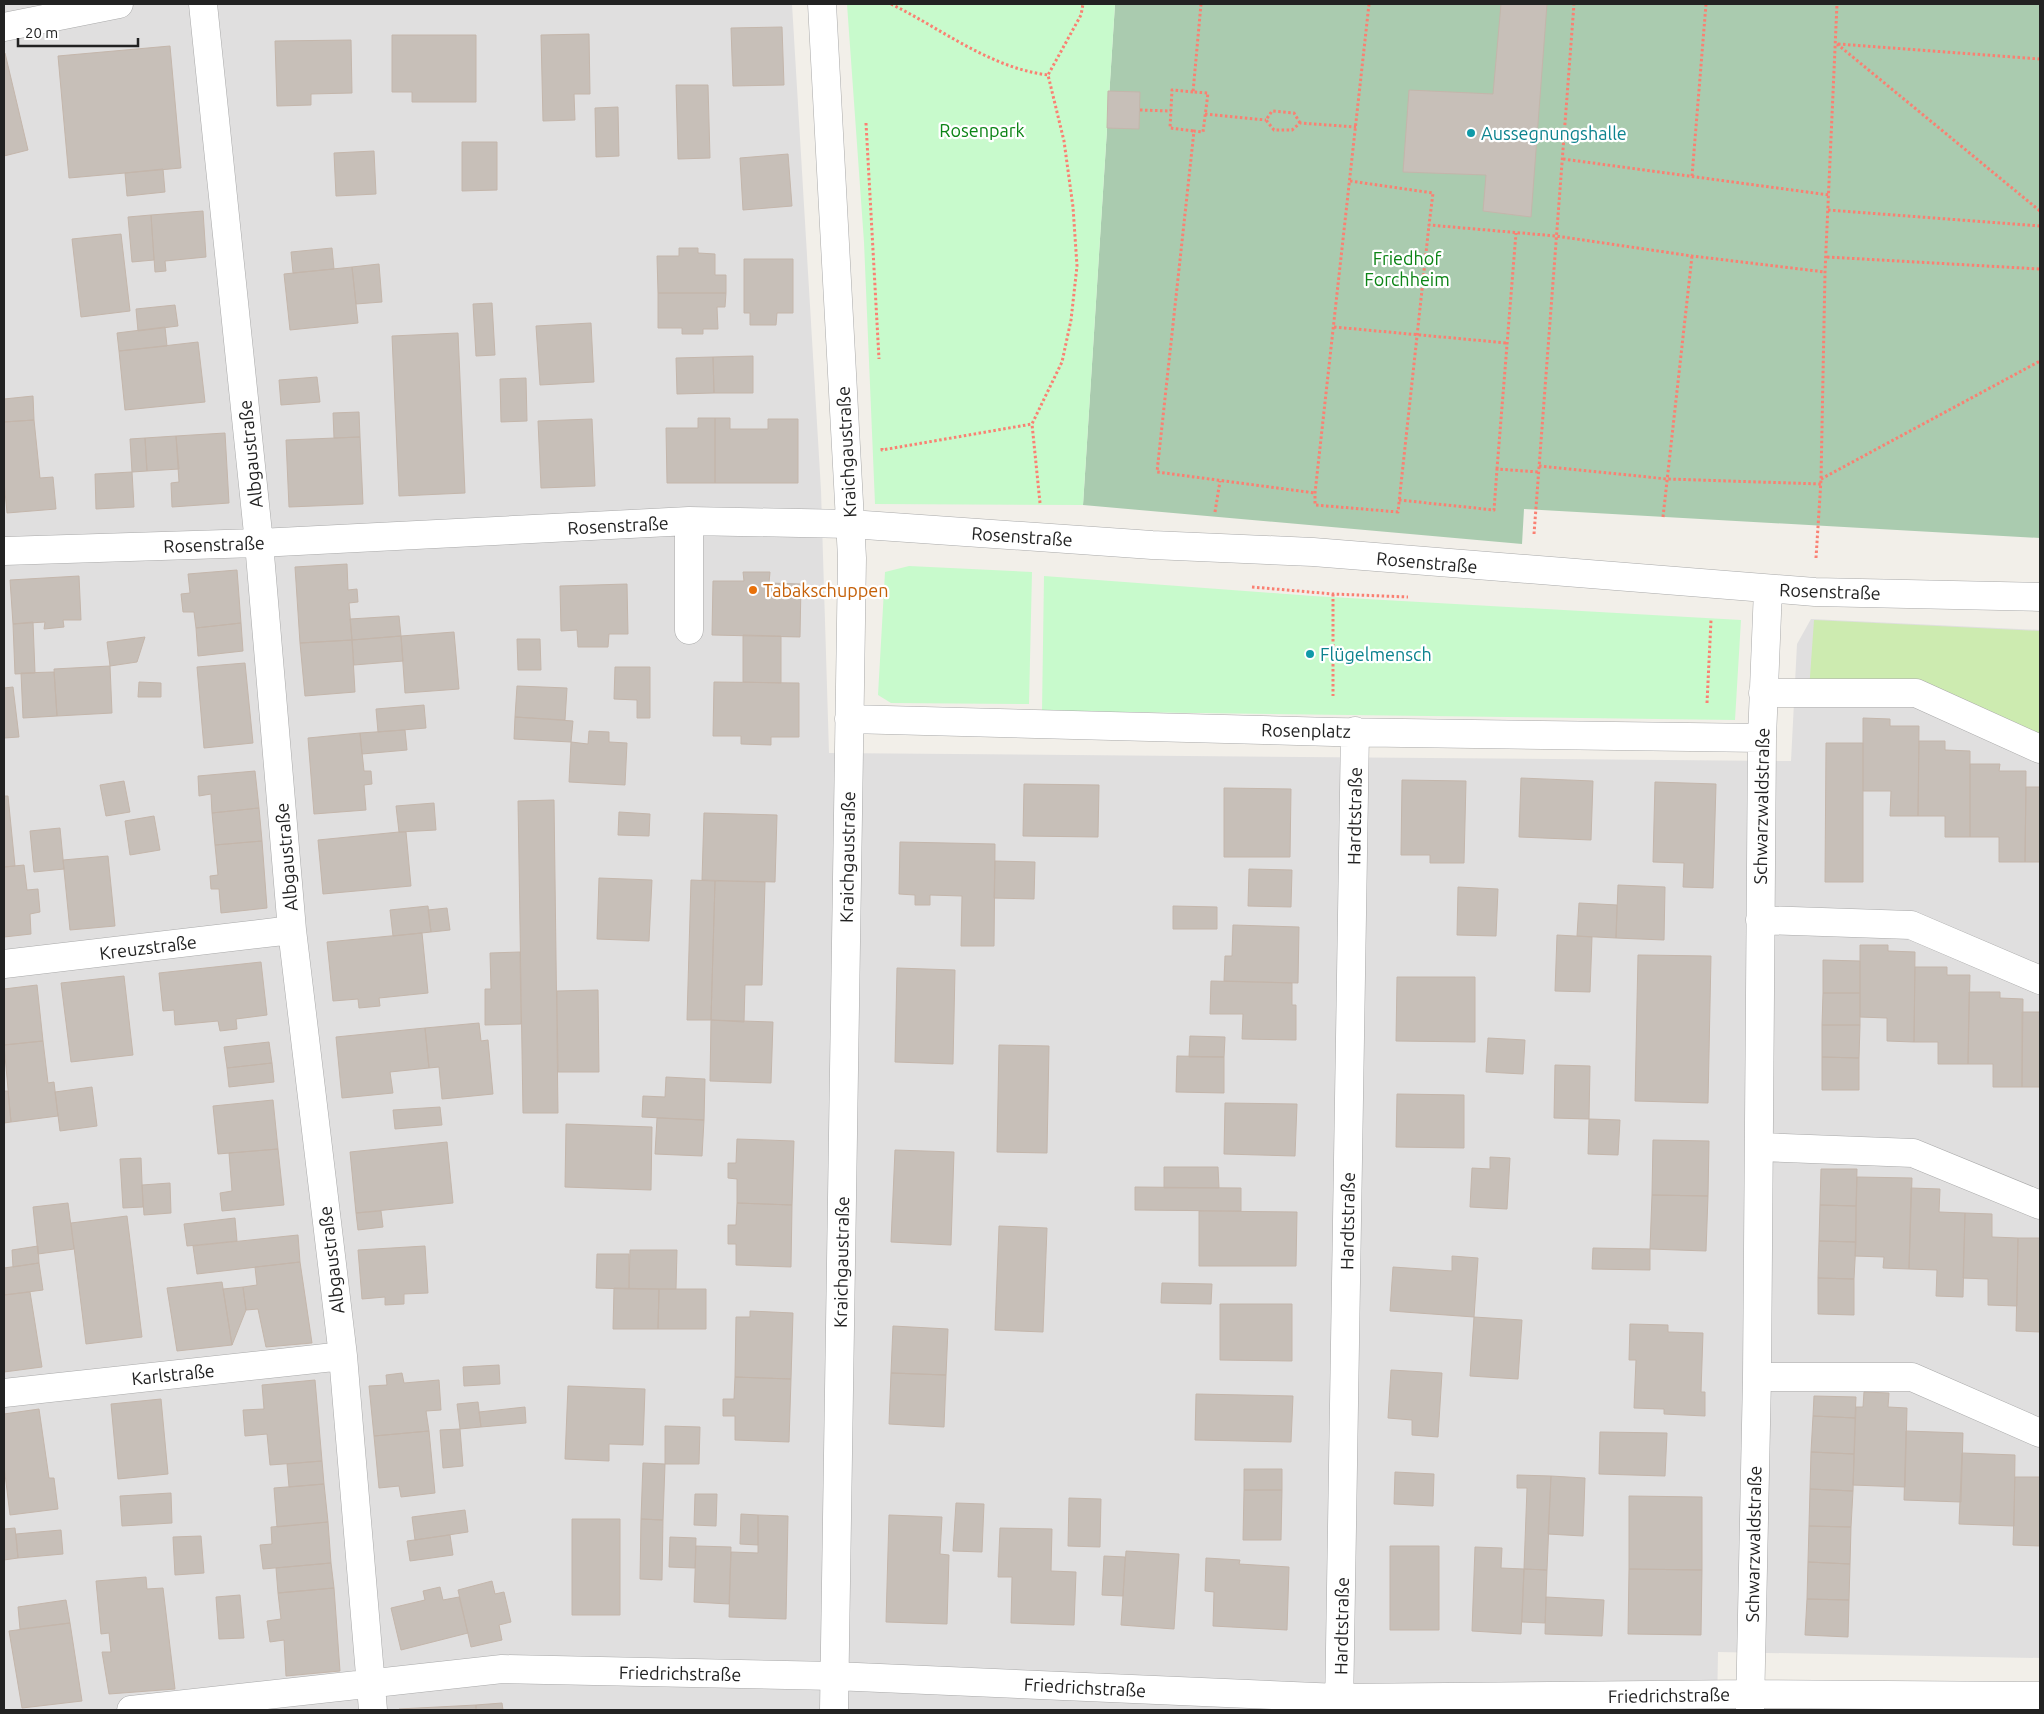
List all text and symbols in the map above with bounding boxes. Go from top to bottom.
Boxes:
scale bar [18,15,138,47]
text: 20 m [25,24,58,41]
park label: Rosenpark [939,120,1025,140]
place label: Aussegnungshalle [1481,123,1627,143]
marker: Aussegnungshalle [1465,127,1477,139]
park label: Friedhof Forchheim [1364,248,1450,289]
street label: Kraichgaustraße [833,386,859,518]
street label: Albgaustraße [234,399,266,509]
street label: Rosenstraße [567,512,669,538]
street label: Rosenstraße [971,522,1073,550]
street label: Rosenstraße [163,532,265,556]
street label: Rosenstraße [1376,548,1478,576]
street label: Rosenstraße [1779,579,1881,603]
place label: Tabakschuppen [763,580,888,600]
marker: Tabakschuppen [747,584,759,596]
place label: Flügelmensch [1320,644,1432,664]
marker: Flügelmensch [1304,648,1316,660]
street label: Rosenplatz [1261,719,1351,741]
street label: Schwarzwaldstraße [1750,728,1772,884]
street label: Hardtstraße [1343,767,1365,865]
street label: Kraichgaustraße [836,791,858,923]
street label: Albgaustraße [271,802,301,912]
street label: Kreuzstraße [98,931,198,963]
street label: Hardtstraße [1336,1172,1358,1270]
street label: Kraichgaustraße [830,1196,852,1328]
street label: Albgaustraße [314,1205,348,1315]
street label: Karlstraße [130,1360,216,1388]
street label: Schwarzwaldstraße [1742,1466,1764,1622]
street label: Hardtstraße [1330,1577,1352,1675]
street label: Friedrichstraße [619,1662,741,1684]
street label: Friedrichstraße [1023,1674,1147,1700]
street label: Friedrichstraße [1608,1684,1730,1706]

